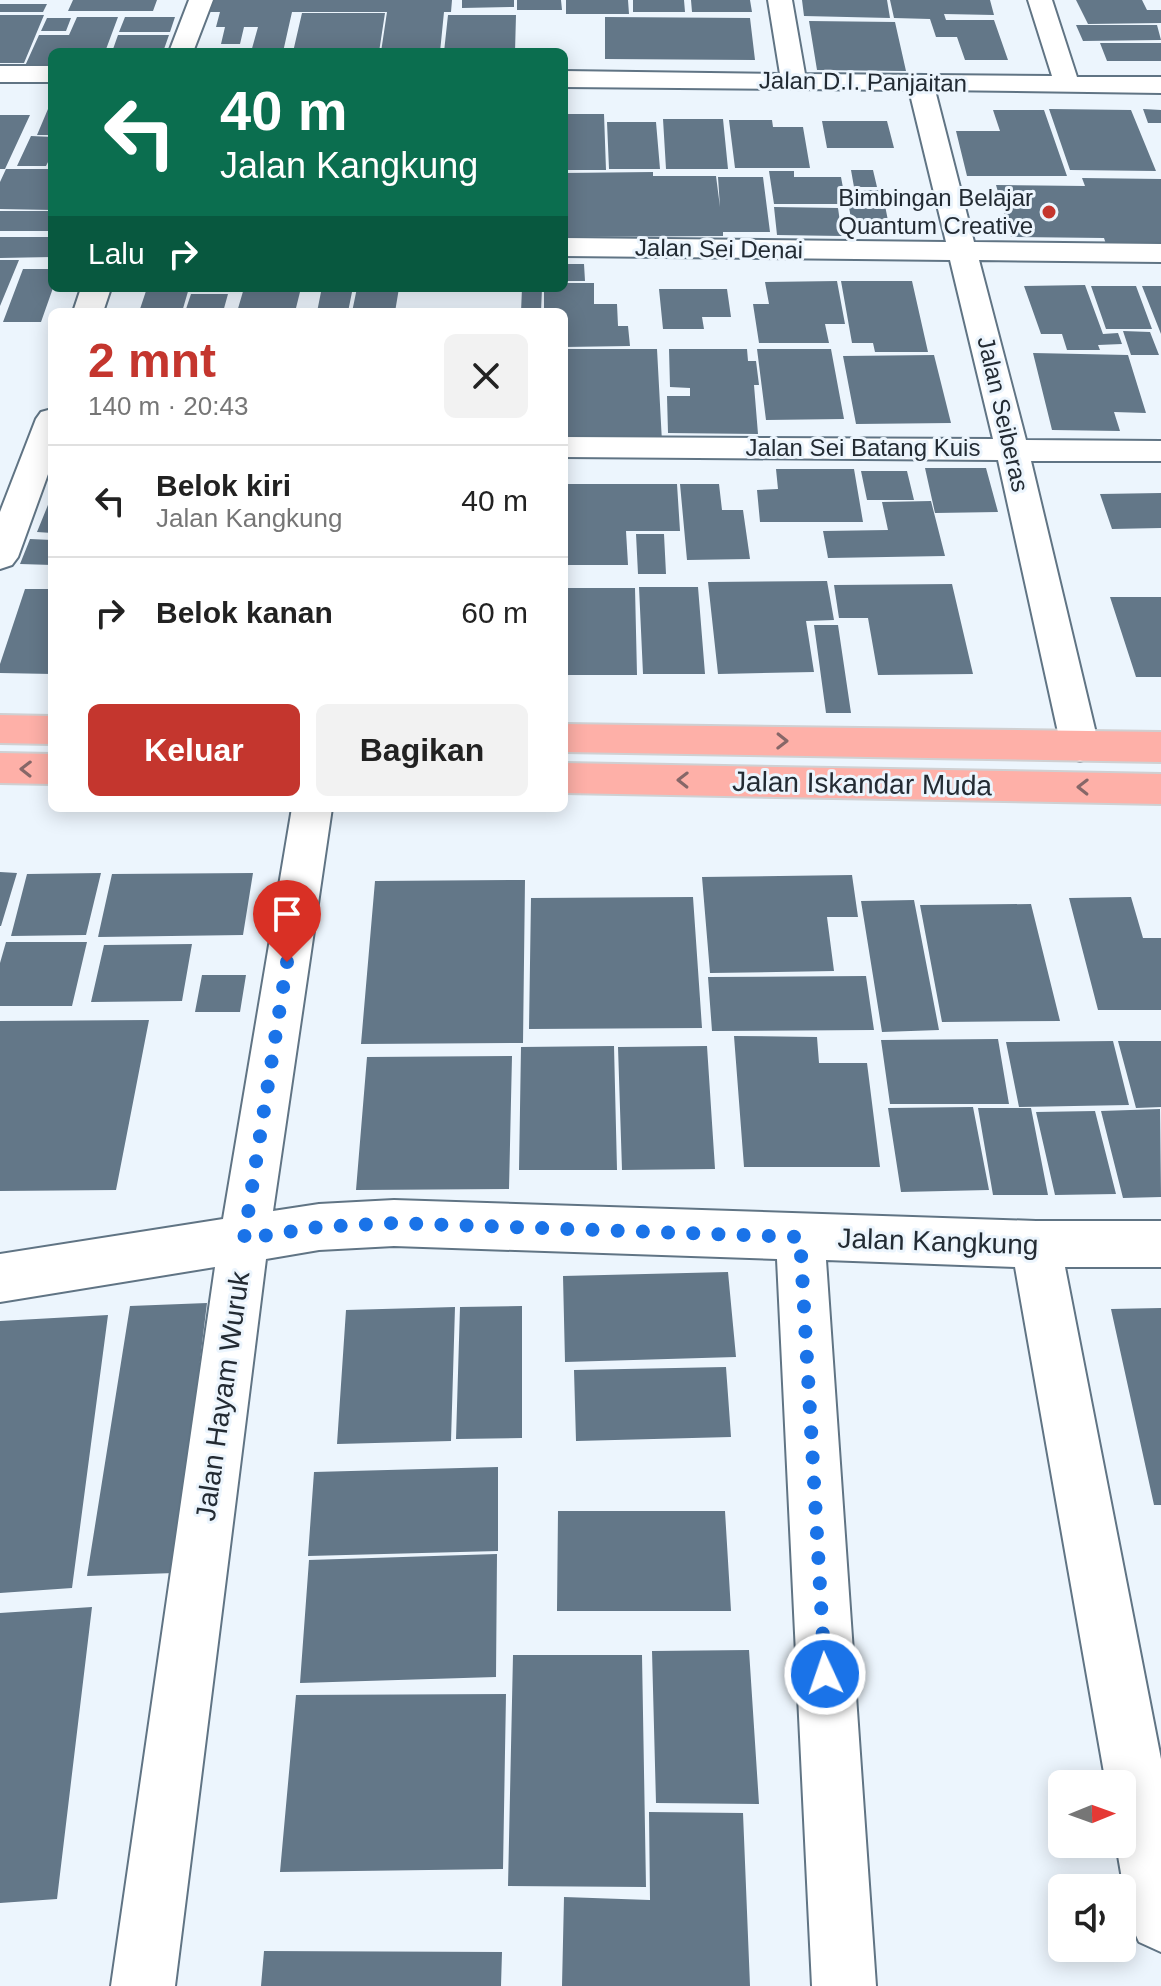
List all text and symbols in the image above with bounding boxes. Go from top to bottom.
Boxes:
street label: Jalan D.I. Panjaitan [759,66,967,97]
text: 40 m [220,79,348,142]
icon: left [88,80,192,184]
text: Jalan Kangkung [220,145,478,186]
place label: Bimbingan Belajar Quantum Creative [838,184,1033,239]
marker: Bimbingan Belajar Quantum Creative [1040,203,1058,221]
icon: right [161,232,205,276]
street label: Jalan Sei Denai [635,234,803,263]
text: Lalu [88,237,145,270]
text: 2 mnt [88,334,216,387]
button: close [444,334,528,418]
street label: Jalan Seiberas [972,334,1034,494]
text: 140 m · 20:43 [88,391,248,421]
street label: Jalan Sei Batang Kuis [746,434,980,461]
text: Belok kiri [156,469,291,502]
icon: left [88,479,132,523]
text: 40 m [461,484,528,517]
text: Jalan Kangkung [156,503,342,533]
icon: right [88,591,132,635]
text: Belok kanan [156,596,333,629]
text: 60 m [461,596,528,629]
button: Keluar [88,704,300,796]
button: Bagikan [316,704,528,796]
one-way arrow [776,733,789,750]
one-way arrow [19,760,32,778]
street label: Jalan Iskandar Muda [732,766,993,801]
one-way arrow [676,771,689,789]
one-way arrow [1076,779,1089,796]
pin [253,880,321,962]
icon: arrive [265,892,309,936]
street label: Jalan Kangkung [837,1223,1039,1260]
street label: Jalan Hayam Wuruk [190,1268,255,1523]
position arrow [783,1632,867,1716]
north arrow [1048,1770,1136,1858]
map controls [1048,1770,1136,1962]
button: sound [1048,1874,1136,1962]

